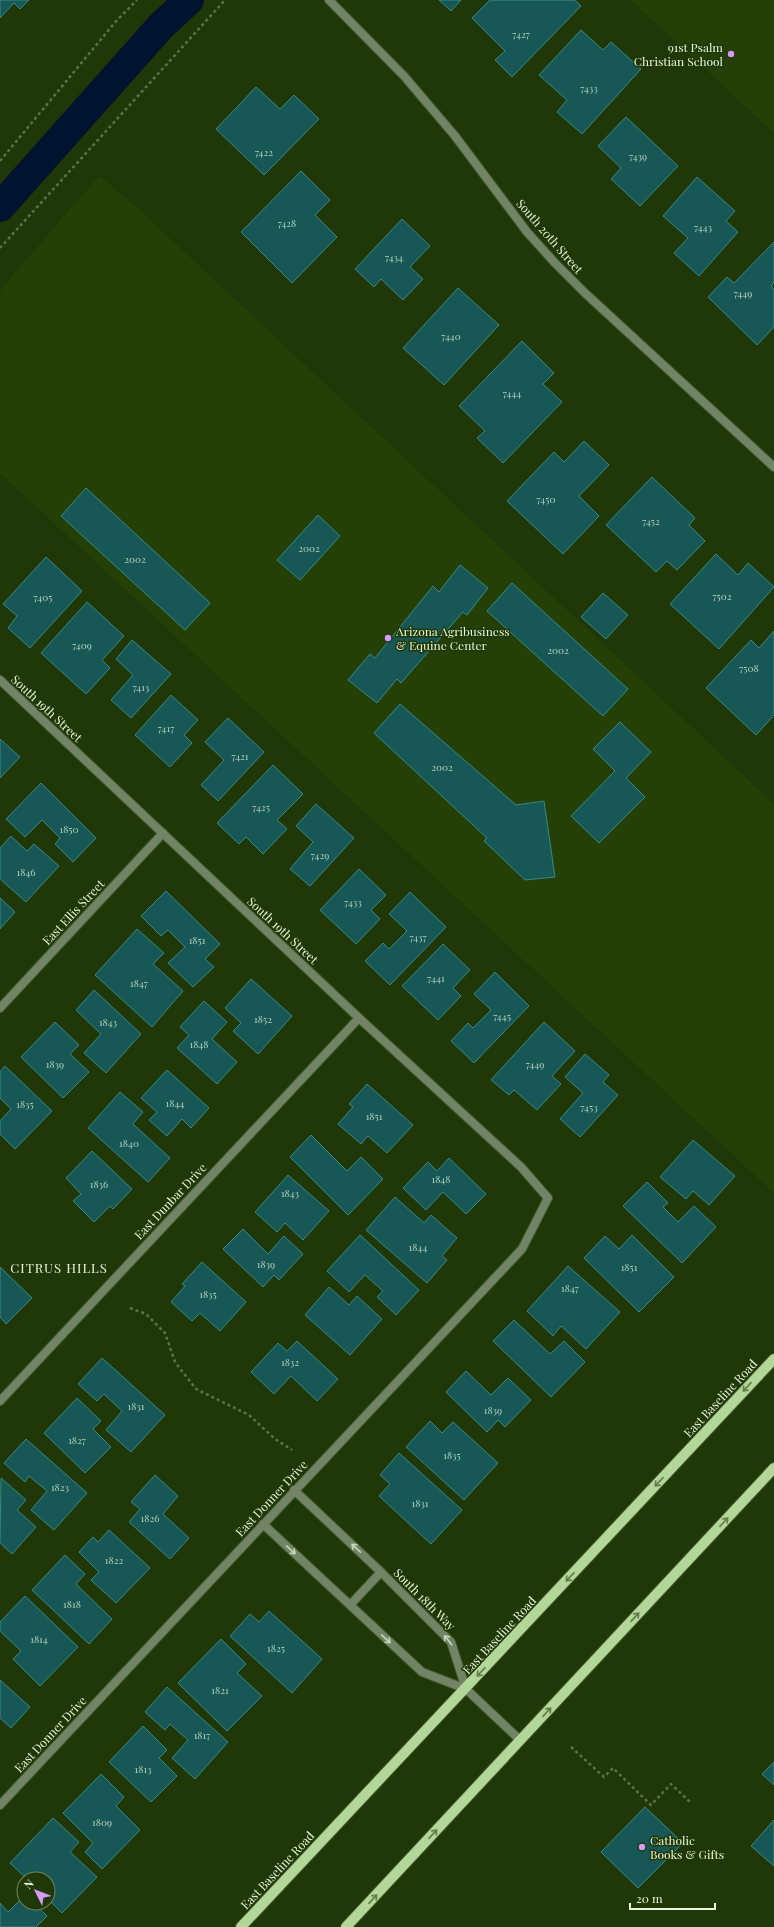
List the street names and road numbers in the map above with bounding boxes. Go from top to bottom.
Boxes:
street label: South 20th Street [513,195,587,277]
street label: South 19th Street [8,671,86,746]
street label: East Ellis Street [39,875,108,948]
street label: South 19th Street [244,893,322,968]
street label: East Dunbar Drive [131,1159,209,1243]
street label: East Baseline Road [680,1356,760,1440]
street label: East Donner Drive [231,1456,311,1540]
street label: South 18th Way [391,1565,459,1633]
street label: East Baseline Road [459,1593,539,1677]
street label: East Donner Drive [10,1692,90,1776]
street label: East Baseline Road [237,1828,317,1912]

